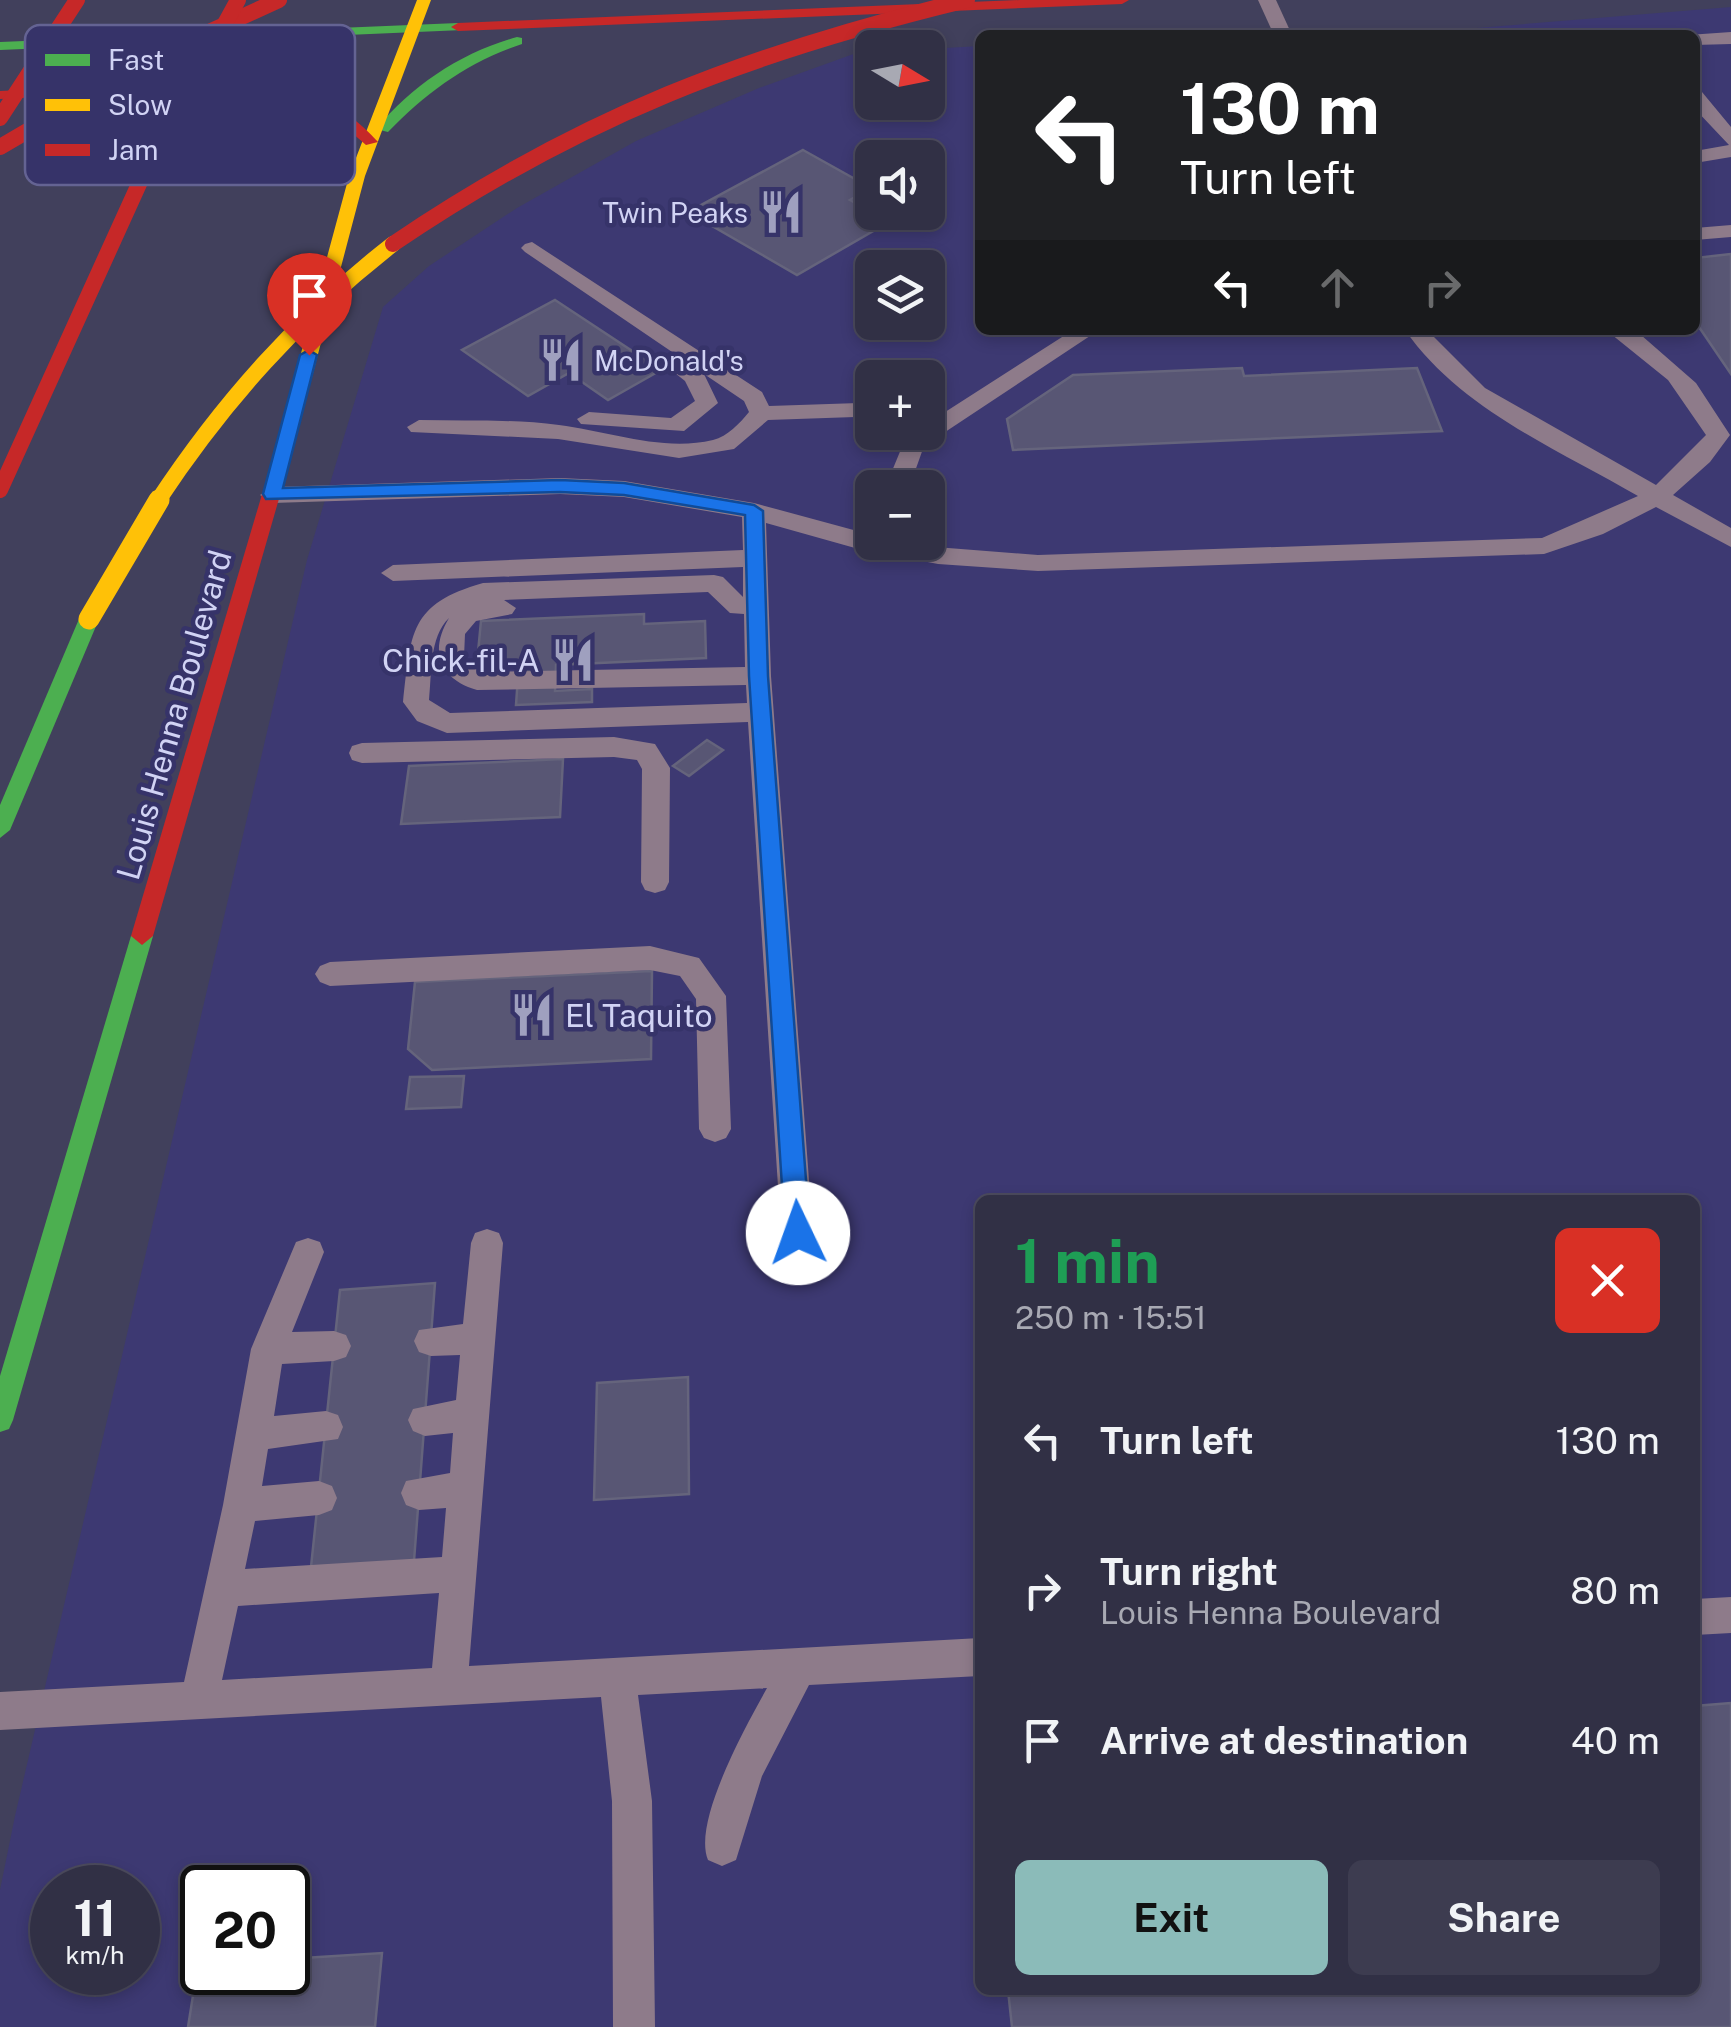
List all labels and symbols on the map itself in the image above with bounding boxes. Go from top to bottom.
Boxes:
legend [25,25,355,185]
north arrow [855,30,945,120]
text: Fast [108,43,164,76]
text: Slow [108,88,172,121]
text: Jam [108,133,159,166]
restaurant icon: Twin Peaks [757,188,805,236]
place label: Twin Peaks [602,196,748,229]
pin [267,253,352,356]
restaurant icon: McDonald's [537,336,585,384]
place label: McDonald's [594,344,744,377]
street label: Louis Henna Boulevard [109,546,239,884]
restaurant icon: Chick-fil-A [549,636,597,684]
place label: Chick-fil-A [382,642,540,679]
restaurant icon: El Taquito [508,991,556,1039]
place label: El Taquito [565,997,713,1034]
position arrow [746,1181,850,1285]
speed limit sign: 20 [180,1865,310,1995]

